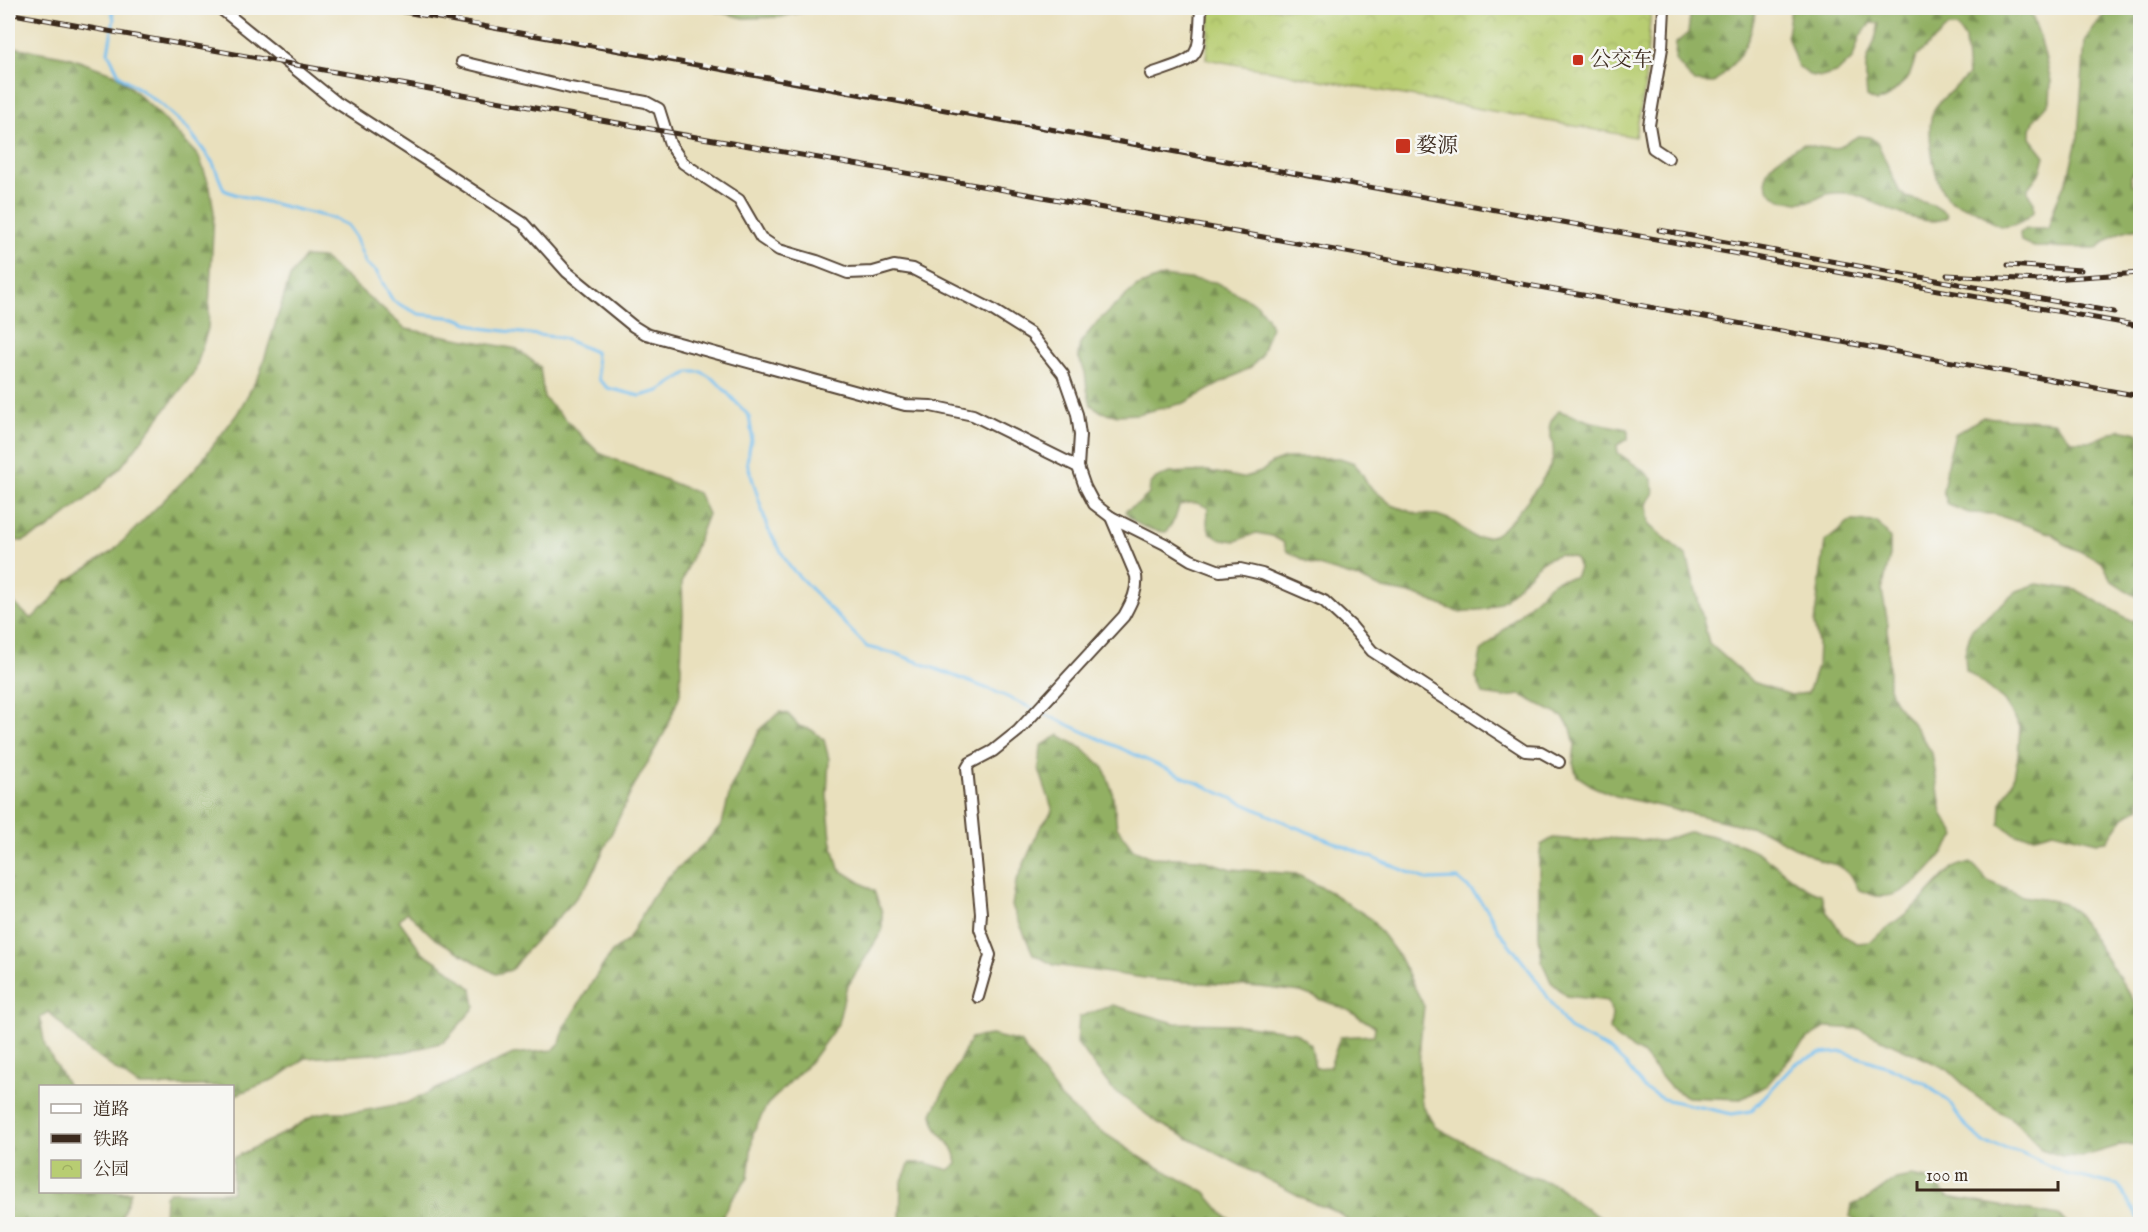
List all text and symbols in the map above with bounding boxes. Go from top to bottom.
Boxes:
place label: 公交车 [1590,47,1653,74]
marker: 公交车 [1571,53,1585,67]
place label: 婺源 [1416,133,1458,160]
marker: 婺源 [1394,137,1412,155]
legend [39,1085,234,1193]
text: 道路 [93,1099,129,1122]
text: 铁路 [93,1129,129,1152]
scale bar [1917,1154,2058,1192]
text: 公园 [93,1159,129,1182]
text: 100 m [1926,1165,1968,1188]

